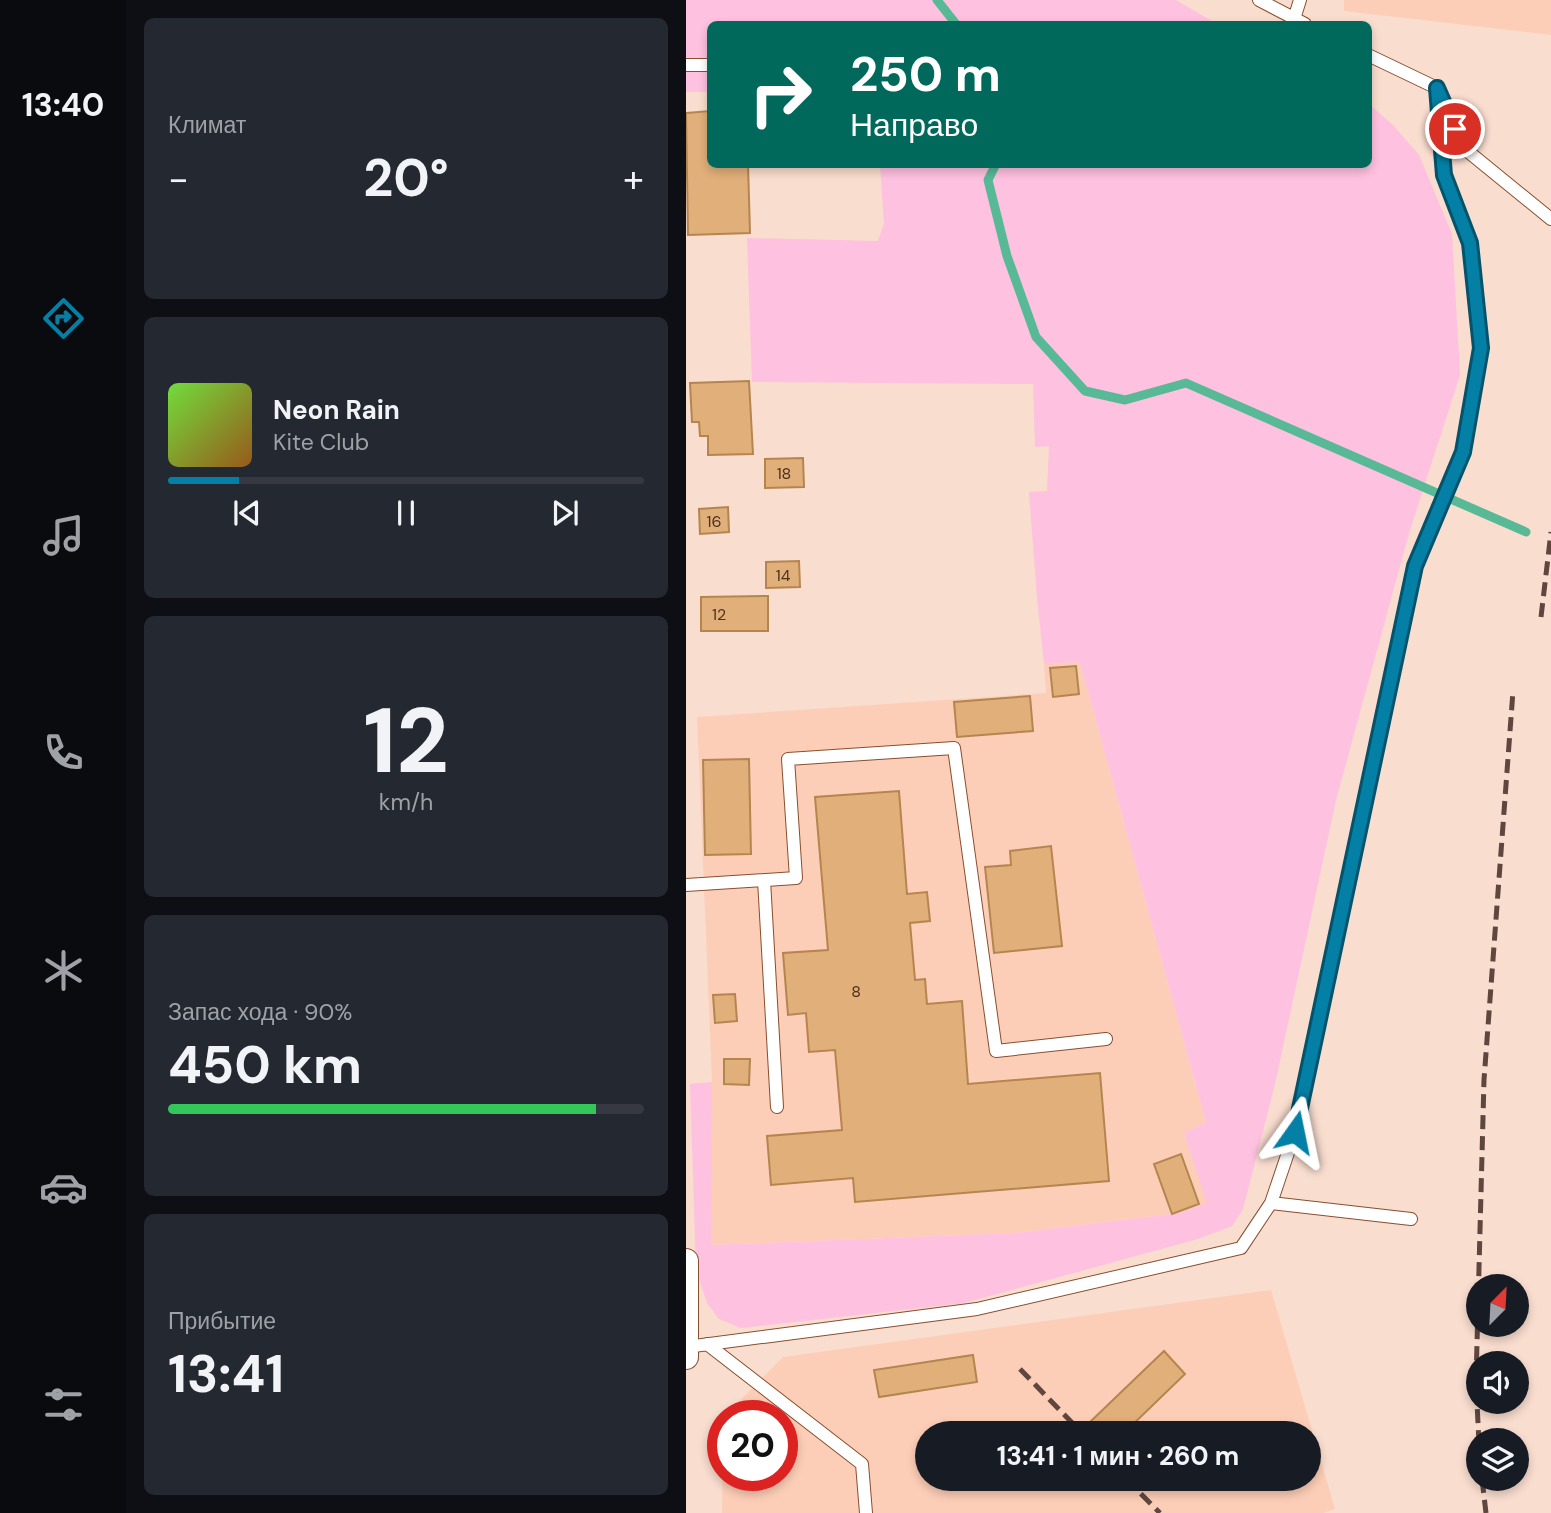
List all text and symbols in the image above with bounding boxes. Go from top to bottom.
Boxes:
text: 250 m [850,42,1001,106]
icon: right [735,49,826,140]
text: 13:40 [22,84,104,126]
pin [1425,99,1485,159]
text: Направо [850,104,978,146]
text: Климат [168,110,246,140]
icon: arrive [1436,110,1474,148]
text: 20° [363,144,449,212]
text: − [168,154,189,204]
text: + [623,154,644,204]
icon: directions [39,294,88,343]
text: Neon Rain [273,393,400,427]
text: Kite Club [273,427,369,457]
house number: 18 [777,463,791,484]
icon: previous [228,494,266,532]
icon: pause [387,494,425,532]
icon: next [546,494,584,532]
icon: music [39,511,88,560]
house number: 16 [706,511,722,532]
house number: 14 [776,565,791,586]
house number: 12 [712,604,726,625]
text: 12 [363,682,449,800]
icon: phone [39,728,88,777]
text: km/h [379,787,433,817]
icon: climate [39,946,88,995]
house number: 8 [851,981,861,1002]
text: Запас хода · 90% [168,997,352,1027]
text: 450 km [168,1031,362,1099]
position arrow [1258,1095,1332,1169]
icon: car [39,1163,88,1212]
north arrow [1466,1274,1530,1337]
map controls [1466,1274,1529,1491]
text: Прибытие [168,1306,276,1336]
text: 13:41 [168,1340,284,1408]
button: sound [1466,1351,1529,1414]
icon: filters [39,1380,88,1429]
speed limit sign: 20 [707,1400,798,1491]
button: layers [1466,1428,1529,1491]
text: 13:41 · 1 мин · 260 m [997,1439,1239,1473]

